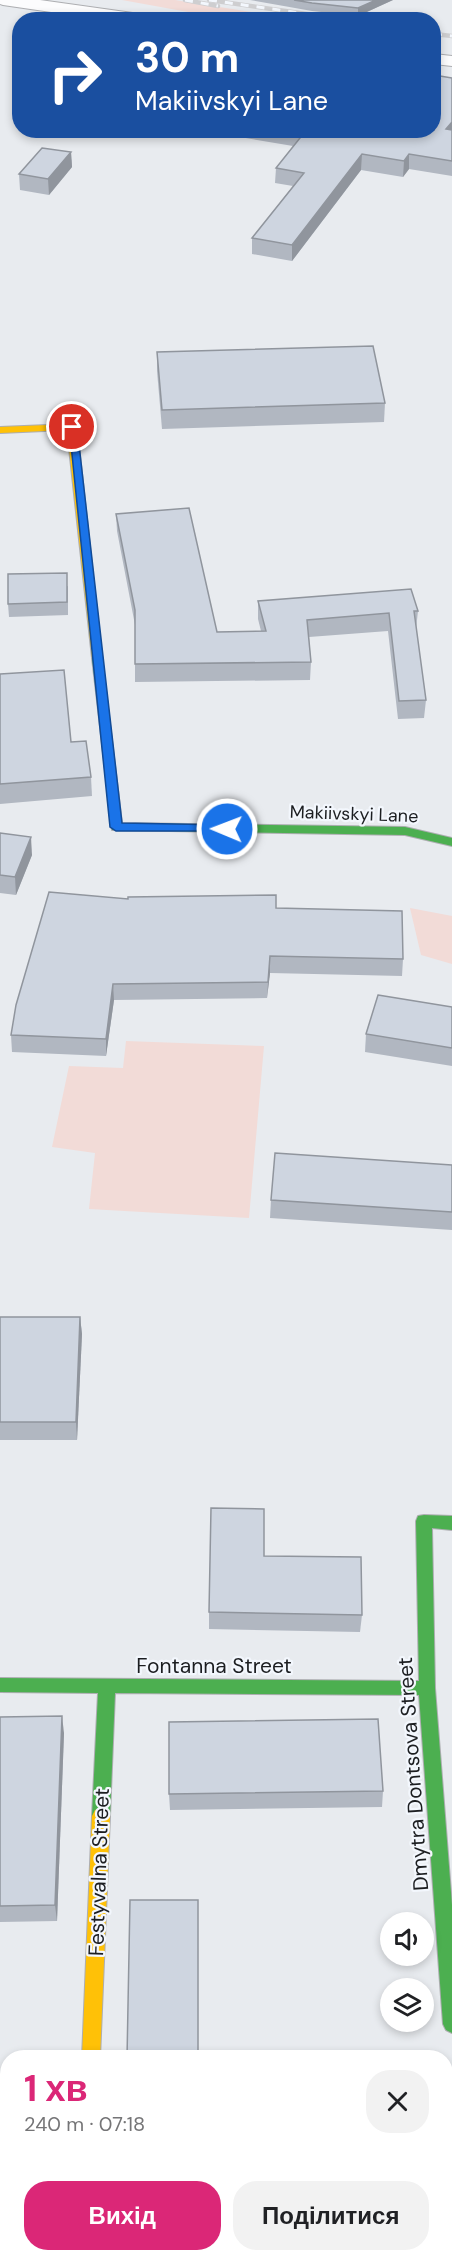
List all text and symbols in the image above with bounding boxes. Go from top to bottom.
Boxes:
text: 30 m [135,30,239,85]
icon: right [36,36,114,114]
text: Makiivskyi Lane [135,83,328,118]
pin [46,401,97,452]
icon: arrive [55,410,88,443]
position arrow [195,797,259,861]
street label: Makiivskyi Lane [289,800,419,828]
street label: Fontanna Street [136,1652,292,1680]
street label: Dmytra Dontsova Street [391,1656,435,1892]
street label: Festyvalna Street [82,1788,116,1956]
map controls [380,1912,434,2032]
button: sound [380,1912,434,1966]
button: layers [380,1978,434,2032]
text: 1 хв [24,2065,88,2112]
button: close [366,2070,429,2133]
text: 240 m · 07:18 [24,2111,145,2137]
button: Вихід [24,2181,221,2250]
button: Поділитися [233,2181,429,2250]

